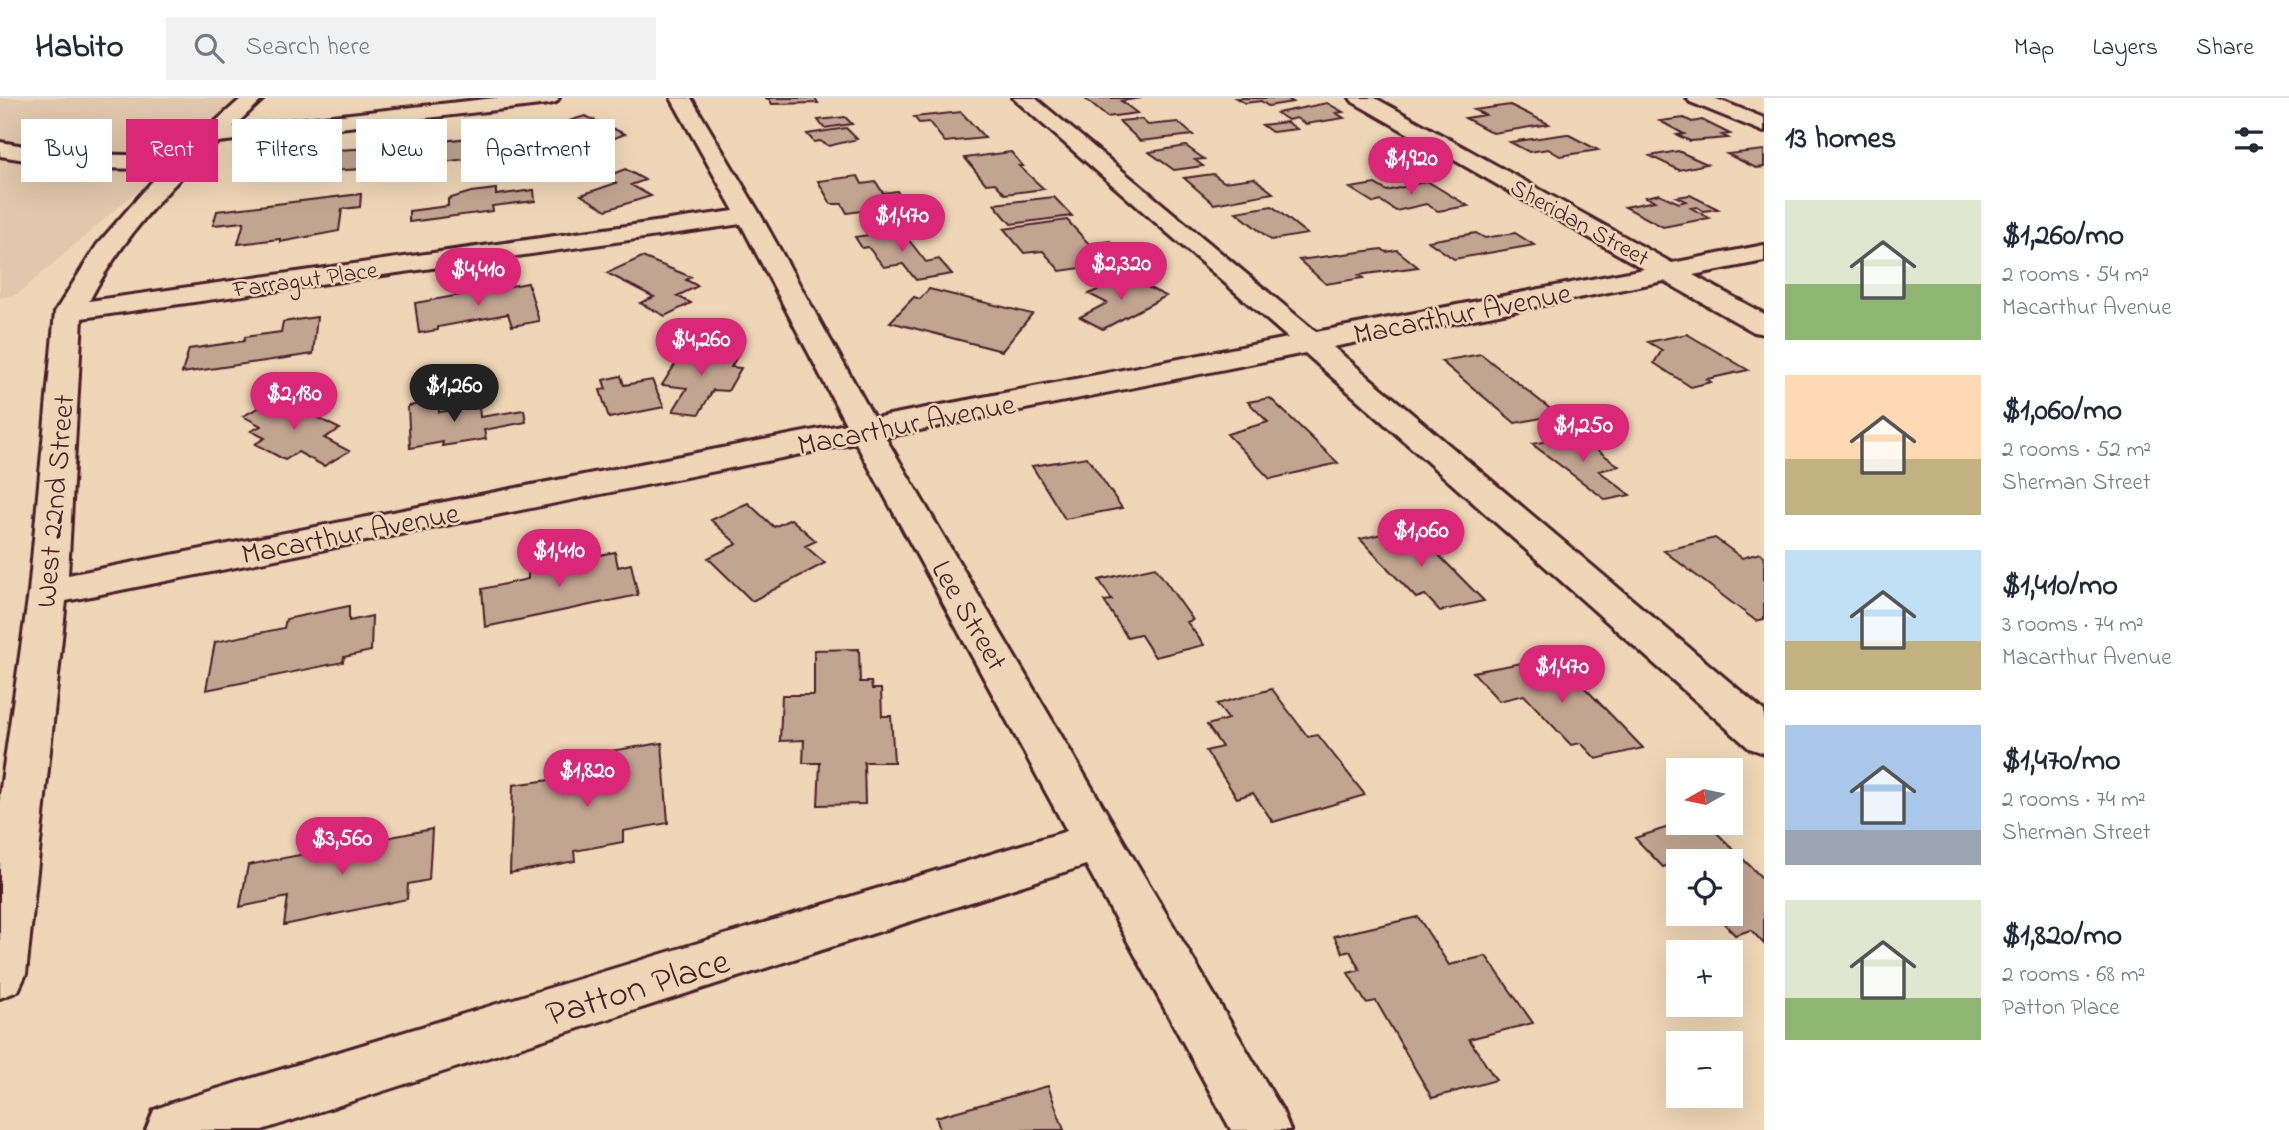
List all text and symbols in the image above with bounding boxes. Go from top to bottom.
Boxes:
search box [166,17,656,80]
text: Habito [35,24,124,72]
icon: search [190,29,228,67]
text: Search here [246,29,370,67]
text: Map [2014,31,2054,66]
text: Layers [2092,31,2158,66]
text: Share [2196,31,2254,66]
text: 13 homes [1785,118,1896,162]
chip: Buy [21,119,112,182]
chip: Rent [126,119,218,182]
chip: Filters [232,119,342,182]
chip: New [356,119,447,182]
chip: Apartment [461,119,615,182]
icon: filters [2230,121,2268,159]
pin: $1,920 [1354,138,1468,197]
text: $1,920 [1384,143,1438,176]
street label: Sheridan Street [1503,172,1655,277]
pin: $1,470 [845,194,959,254]
text: $1,470 [875,200,929,233]
text: $1,260/mo [2002,215,2124,259]
icon: home [1841,228,1925,312]
pin: $2,320 [1064,242,1178,302]
pin: $4,410 [421,248,535,308]
text: $2,320 [1091,248,1151,281]
street label: Farragut Place [230,254,380,309]
text: $4,410 [451,254,505,287]
text: 2 rooms · 54 m² [2002,259,2149,292]
street label: Macarthur Avenue [1350,273,1576,359]
text: Macarthur Avenue [2002,292,2172,325]
pin: $4,260 [644,318,758,378]
text: $4,260 [672,324,730,357]
pin: $1,260 [397,364,511,424]
text: $1,260 [426,370,482,403]
pin: $2,180 [237,372,351,432]
text: $2,180 [266,378,322,411]
street label: Macarthur Avenue [794,384,1020,470]
text: $1,060/mo [2002,390,2122,434]
street label: West 22nd Street [26,393,88,610]
icon: home [1841,403,1925,487]
pin: $1,250 [1526,404,1640,464]
text: $1,250 [1553,410,1613,443]
text: 2 rooms · 52 m² [2002,434,2151,467]
text: Sherman Street [2002,467,2150,500]
street label: Macarthur Avenue [238,493,464,579]
pin: $1,060 [1364,510,1478,569]
text: $1,060 [1393,515,1449,548]
pin: $1,410 [502,530,616,589]
text: $1,410 [533,535,585,568]
street label: Lee Street [918,553,1017,680]
text: $1,410/mo [2002,565,2118,609]
icon: home [1841,578,1925,662]
text: 3 rooms · 74 m² [2002,609,2144,642]
text: Macarthur Avenue [2002,642,2172,675]
pin: $1,470 [1505,646,1619,705]
text: $1,470 [1535,651,1589,684]
text: $1,470/mo [2002,740,2121,784]
pin: $1,820 [530,750,644,809]
icon: home [1841,753,1925,837]
text: $1,820 [559,755,615,788]
north arrow [1666,758,1743,835]
map controls [1666,758,1743,1108]
text: 2 rooms · 74 m² [2002,784,2146,817]
text: Sherman Street [2002,817,2150,850]
pin: $3,560 [285,818,399,877]
text: $3,560 [312,823,372,856]
button: locate [1666,849,1743,926]
text: $1,820/mo [2002,915,2122,959]
icon: home [1841,928,1925,1012]
street label: Patton Place [540,936,737,1043]
button: + [1666,940,1743,1017]
text: 2 rooms · 68 m² [2002,959,2145,992]
text: Patton Place [2002,992,2120,1025]
button: − [1666,1031,1743,1108]

